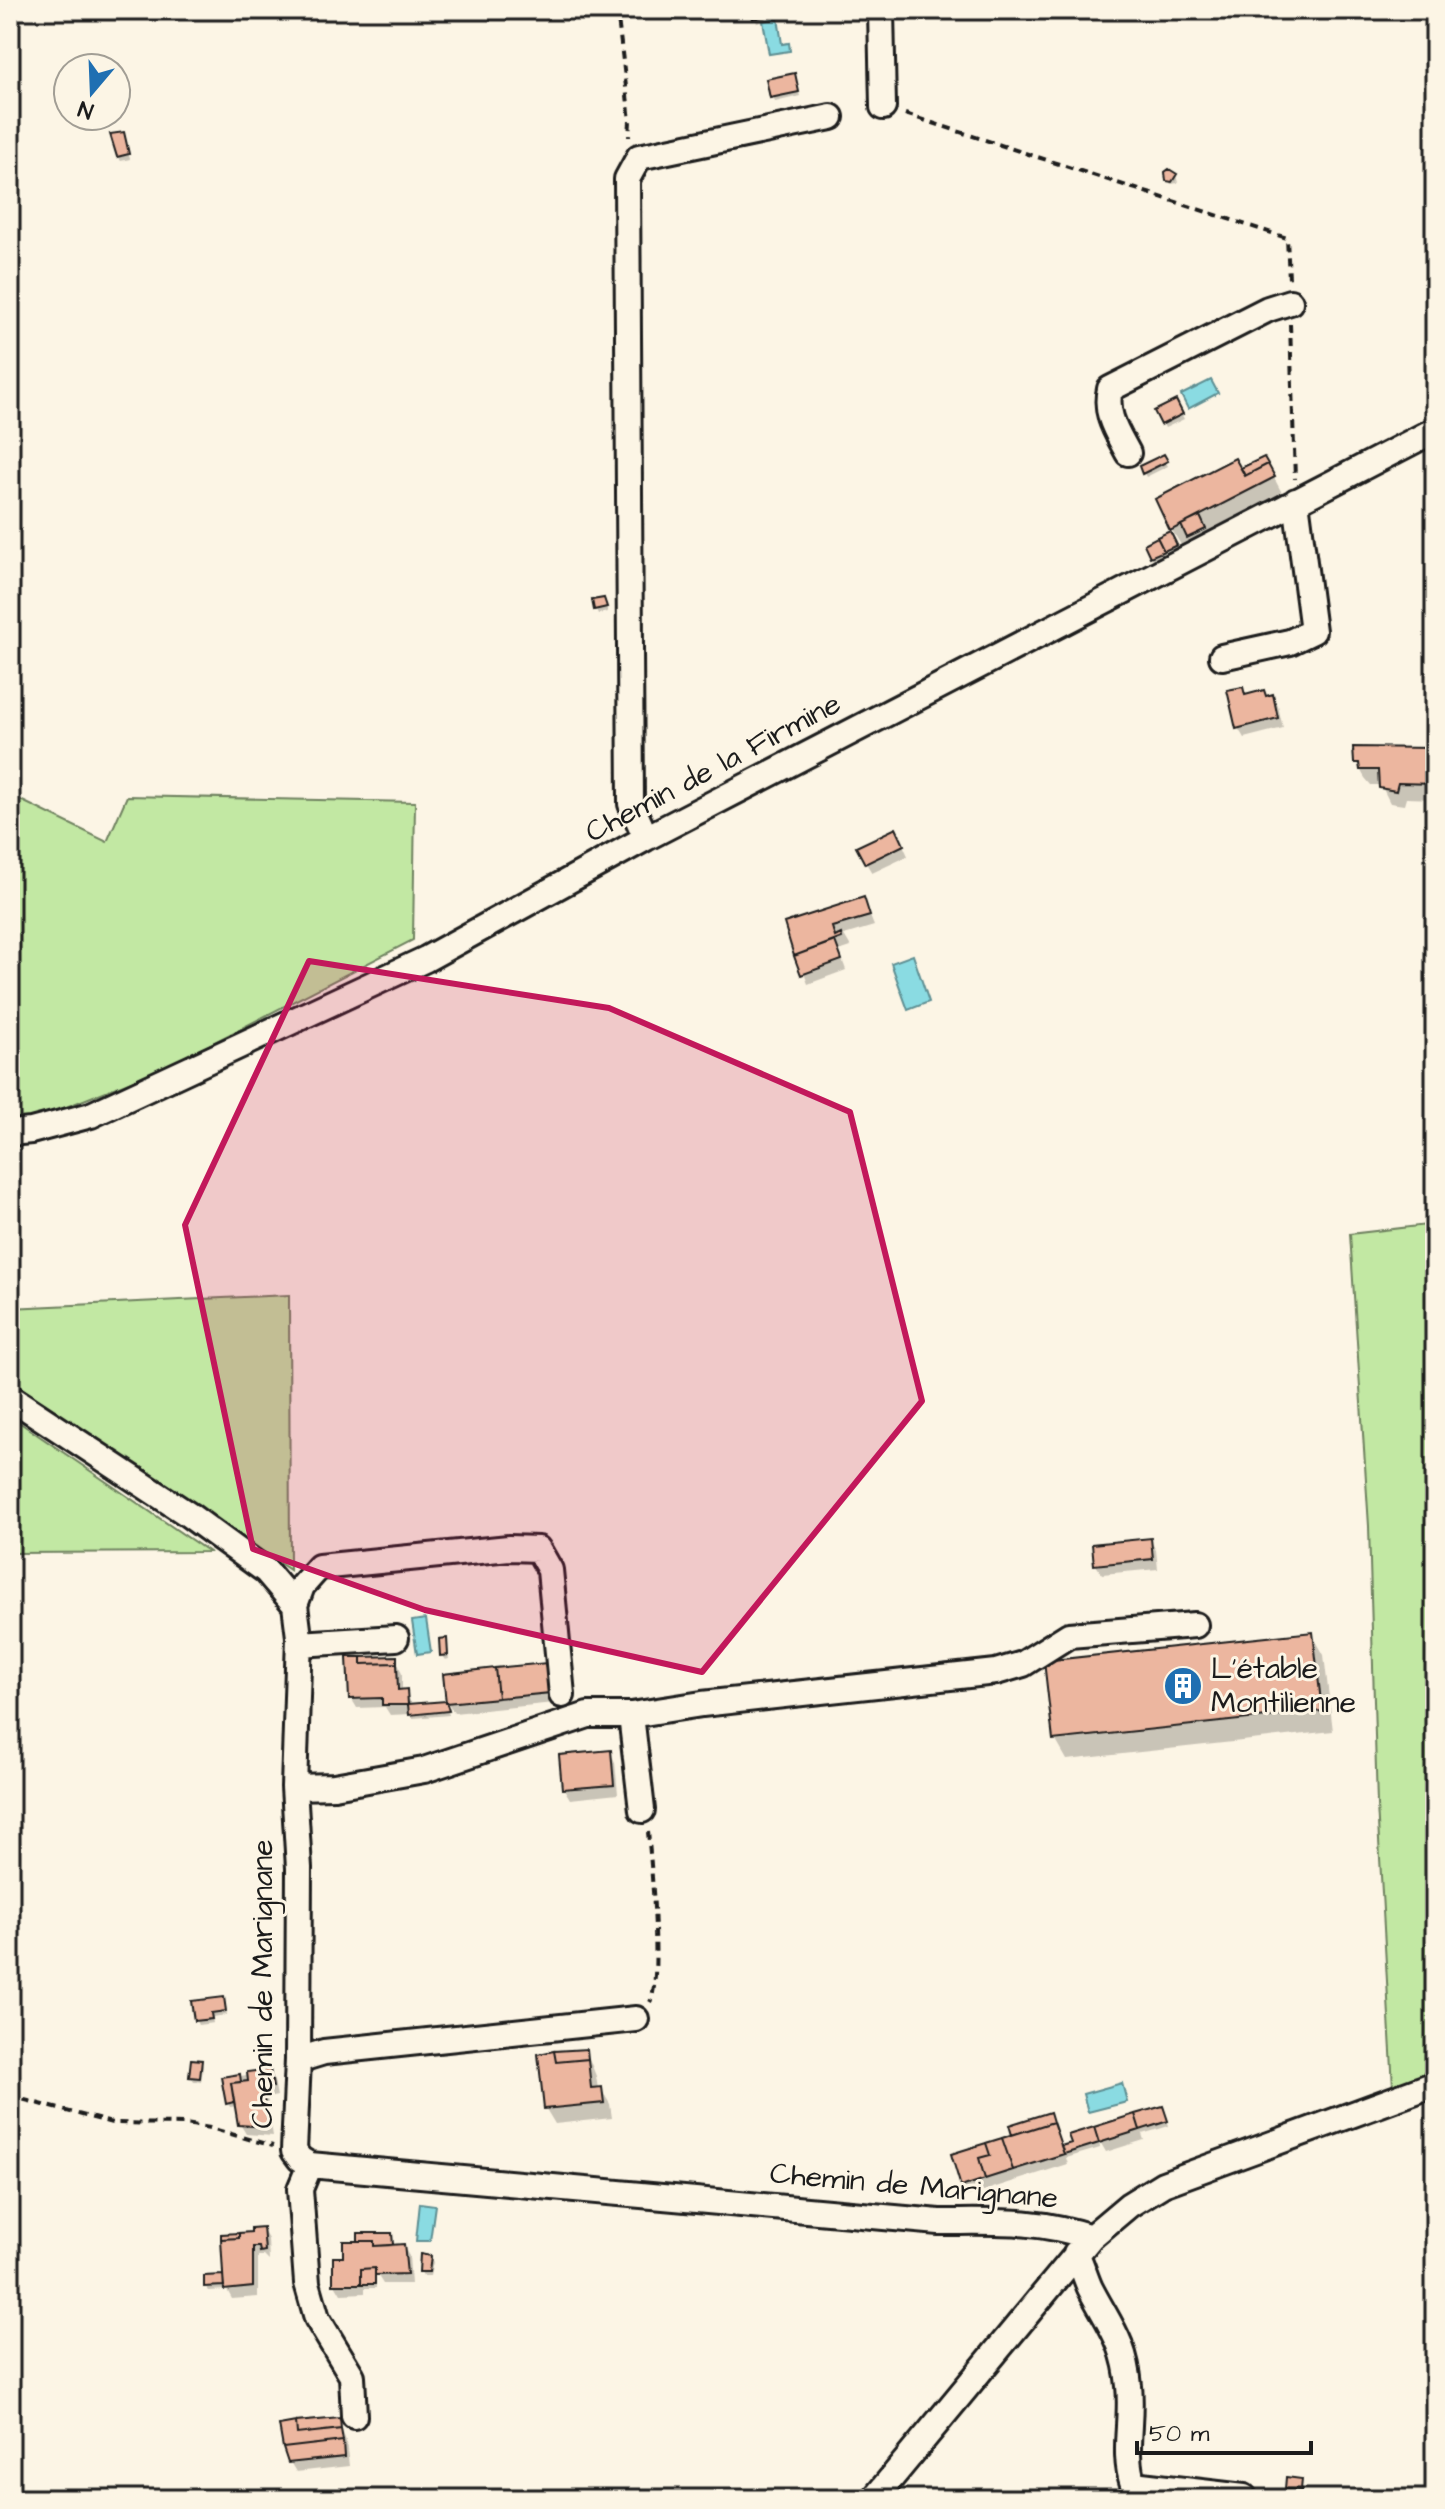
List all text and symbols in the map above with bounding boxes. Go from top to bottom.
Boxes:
north arrow [52,52,132,132]
text: N [74,93,98,126]
street label: Chemin de la Firmine [578,683,848,853]
place label: L'étable Montilienne [1211,1648,1356,1724]
building icon: L'étable Montilienne [1162,1665,1204,1707]
street label: Chemin de Marignane [242,1840,285,2128]
street label: Chemin de Marignane [768,2152,1060,2221]
scale bar [1137,2405,1311,2455]
text: 50 m [1149,2417,1210,2451]

